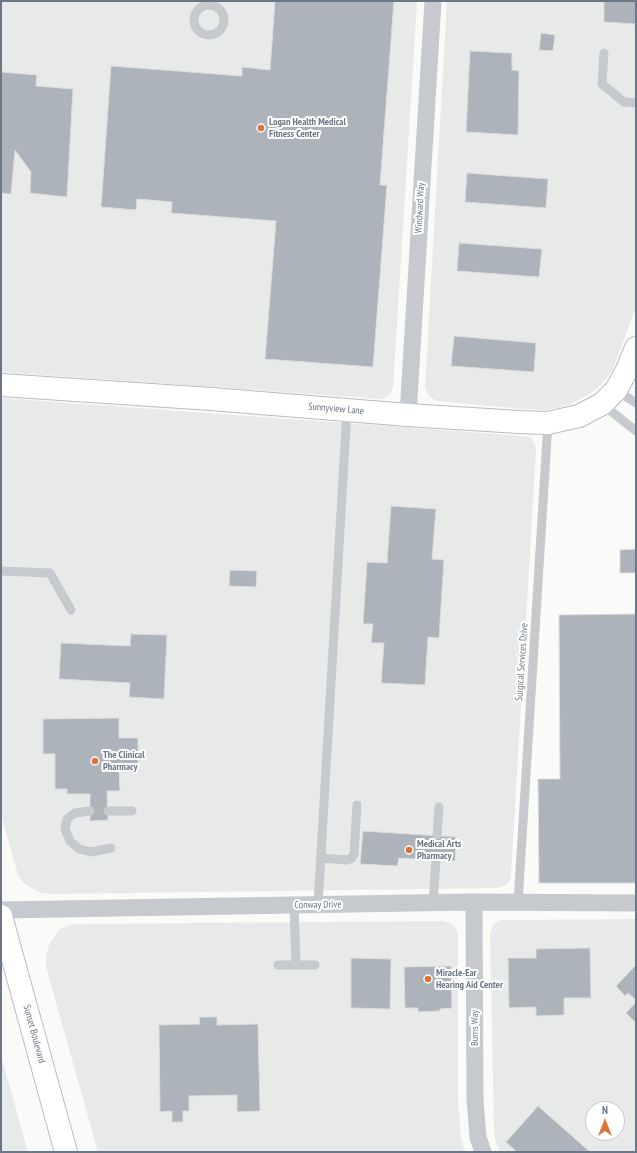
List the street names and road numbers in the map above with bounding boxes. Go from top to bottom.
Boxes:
street label: Windward Way [413,182,427,234]
street label: Sunnyview Lane [308,401,364,417]
street label: Surgical Services Drive [513,623,531,701]
street label: Conway Drive [294,899,342,911]
street label: Sunset Boulevard [20,1003,48,1065]
street label: Burns Way [469,1010,481,1046]

